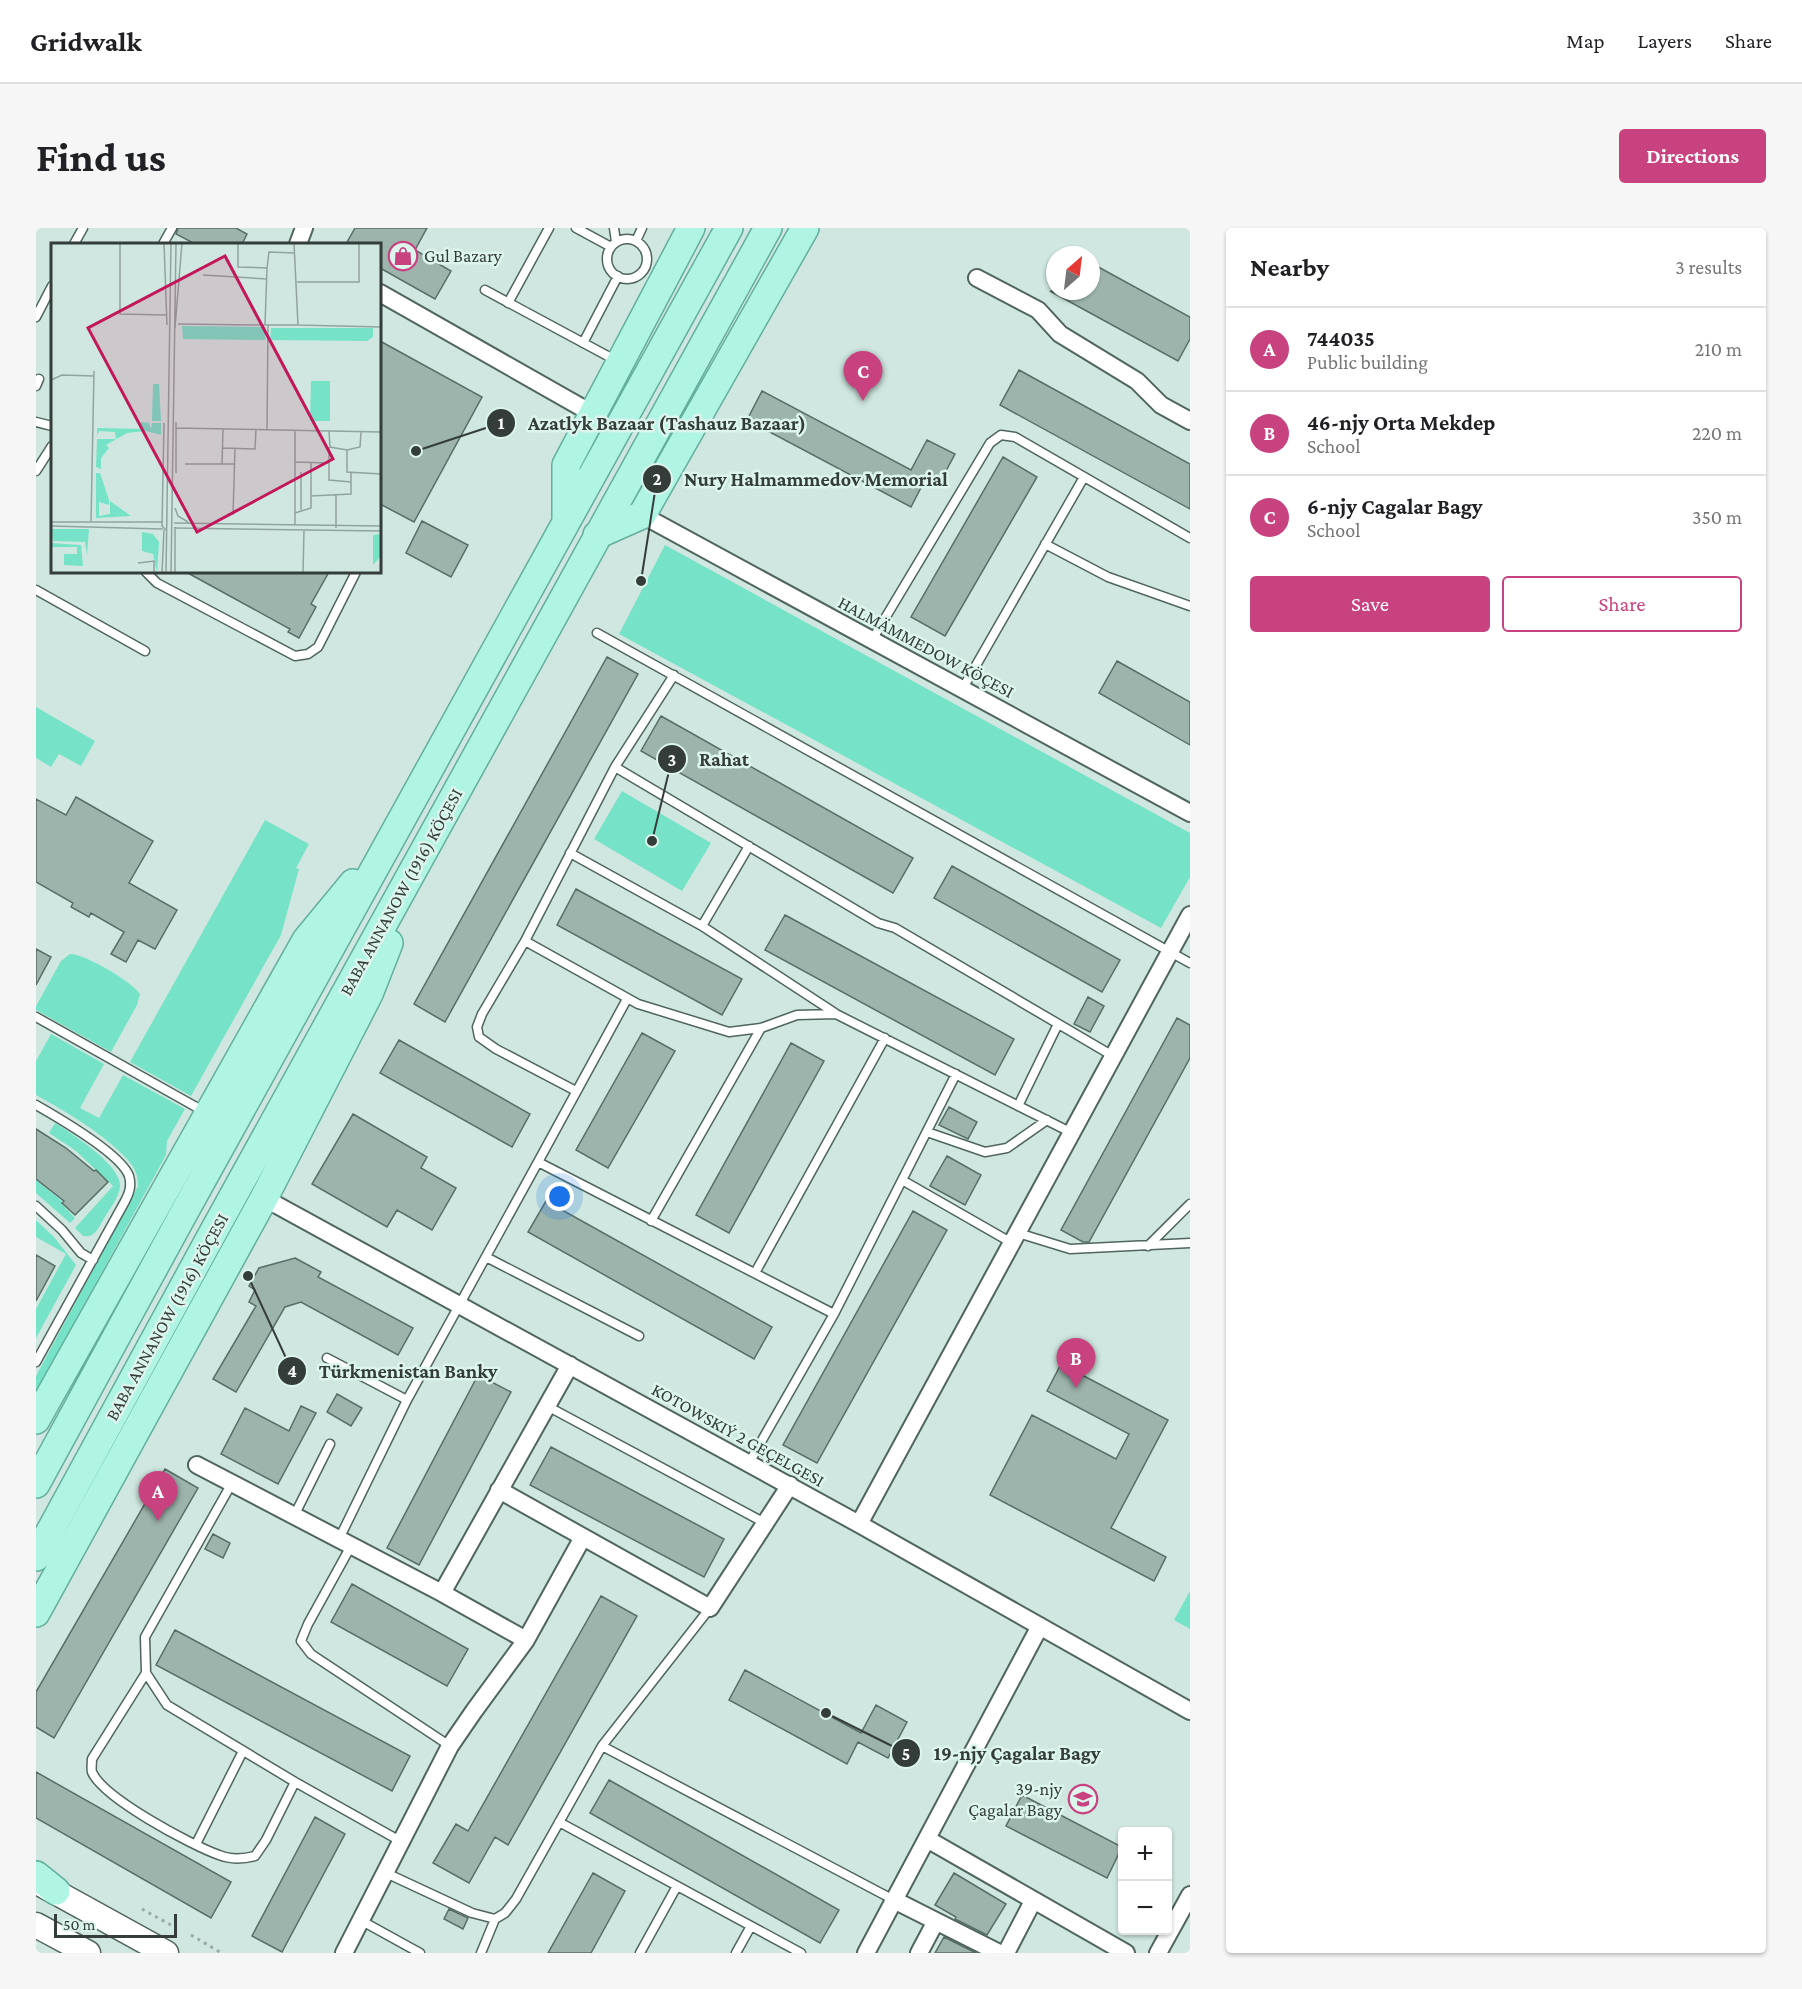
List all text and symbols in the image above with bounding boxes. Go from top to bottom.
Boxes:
text: Gridwalk [30,26,142,57]
text: Map [1566,29,1605,53]
text: Layers [1638,29,1692,53]
text: Share [1725,29,1772,53]
button: Directions [1619,129,1766,183]
text: Find us [36,133,166,180]
shop icon: Gul Bazary [387,240,419,272]
inset map [51,243,381,573]
place label: Gul Bazary [424,246,503,266]
north arrow [1046,246,1100,300]
text: Nearby [1250,253,1329,282]
text: 3 results [1675,256,1742,278]
text: 744035 [1307,326,1375,351]
text: A [1264,338,1275,360]
text: 210 m [1695,338,1742,360]
text: Public building [1307,351,1428,373]
pin: C [844,352,882,401]
callout: Azatlyk Bazaar (Tashauz Bazaar) [486,404,818,442]
text: 46-njy Orta Mekdep [1307,410,1495,435]
text: Azatlyk Bazaar (Tashauz Bazaar) [527,412,806,435]
text: 1 [498,413,505,433]
text: B [1264,422,1275,444]
text: 220 m [1692,422,1742,444]
text: School [1307,435,1360,457]
callout: Nury Halmammedov Memorial [642,460,960,498]
text: Nury Halmammedov Memorial [684,468,948,490]
text: 2 [652,469,662,489]
text: 6-njy Cagalar Bagy [1307,494,1483,519]
text: C [1263,506,1276,528]
text: 350 m [1692,506,1742,528]
text: School [1307,519,1360,541]
button: Save [1250,576,1490,632]
button: Share [1502,576,1742,632]
street label: HALMÄMMEDOW KÖÇESI [835,592,1017,702]
callout: Rahat [657,740,761,778]
text: Rahat [699,748,750,770]
text: 3 [668,750,676,770]
street label: BABA ANNANOW (1916) KÖÇESI [336,785,467,999]
your location [545,1182,574,1211]
street label: BABA ANNANOW (1916) KÖÇESI [102,1210,233,1424]
pin: B [1056,1338,1096,1388]
callout: Türkmenistan Banky [277,1352,510,1390]
text: Türkmenistan Banky [319,1360,498,1382]
text: 4 [287,1361,297,1381]
street label: KOTOWSKIÝ 2 GEÇELGESI [648,1379,828,1491]
pin: A [138,1472,178,1521]
callout: 19-njy Çagalar Bagy [891,1734,1112,1772]
text: 19-njy Çagalar Bagy [933,1742,1101,1765]
text: 5 [902,1744,910,1764]
place label: 39-njy Çagalar Bagy [968,1779,1063,1820]
school or university icon: 39-njy Çagalar Bagy [1067,1783,1099,1815]
map controls [1118,1827,1172,1935]
button: + [1118,1827,1172,1881]
button: − [1118,1881,1172,1935]
scale bar [54,1911,177,1938]
text: 50 m [63,1916,95,1933]

